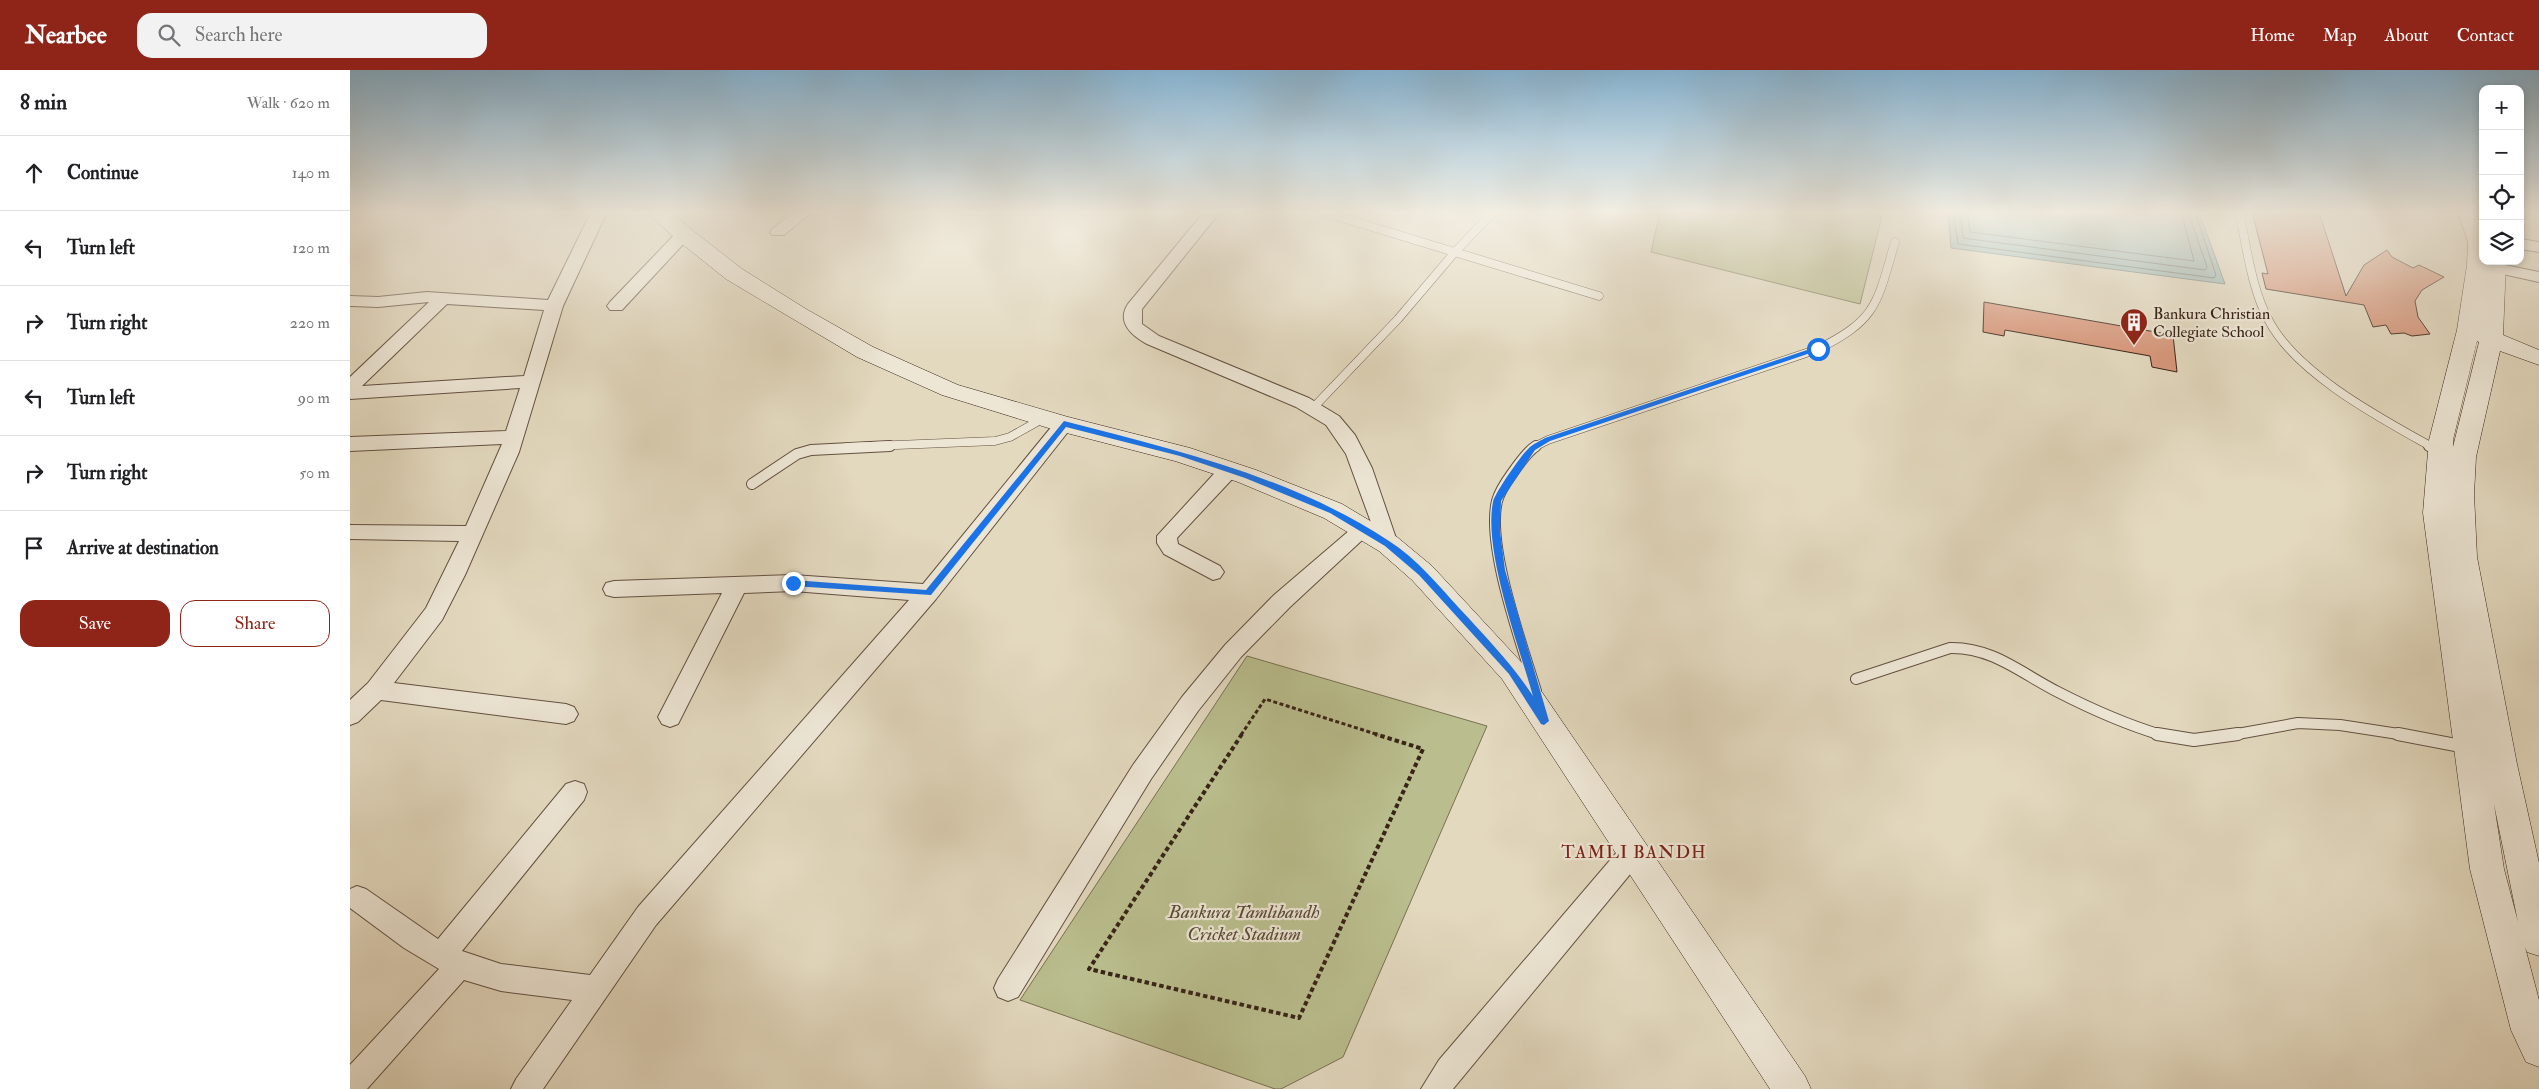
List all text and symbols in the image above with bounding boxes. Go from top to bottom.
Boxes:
search box [137,13,487,58]
text: Nearbee [25,20,107,51]
icon: search [155,21,183,49]
text: Search here [195,23,282,47]
text: Home [2250,24,2295,47]
text: Map [2323,24,2357,47]
text: About [2385,24,2429,47]
text: Contact [2457,24,2514,47]
map controls [2479,85,2524,265]
button: + [2479,85,2524,130]
text: 8 min [20,89,67,116]
text: Walk · 620 m [247,93,330,113]
button: − [2479,130,2524,175]
icon: ahead [20,159,48,187]
text: Continue [67,161,138,185]
text: 140 m [292,163,330,183]
button: locate [2479,175,2524,220]
button: layers [2479,220,2524,265]
icon: left [20,234,48,262]
text: Turn left [67,236,135,260]
text: 120 m [292,238,330,258]
place label: Bankura Christian Collegiate School [2153,304,2270,342]
building icon: Bankura Christian Collegiate School [2119,307,2149,346]
icon: right [20,309,48,337]
text: Turn right [67,311,147,335]
text: 220 m [290,313,330,333]
route start [1807,338,1830,361]
icon: left [20,384,48,412]
text: Turn left [67,386,135,410]
text: 90 m [298,388,330,408]
icon: right [20,459,48,487]
text: Turn right [67,461,147,485]
text: 50 m [299,463,330,483]
icon: arrive [20,534,48,562]
text: Arrive at destination [67,536,219,560]
route end [782,572,805,595]
button: Save [20,600,170,647]
button: Share [180,600,330,647]
district label: TAMLI BANDH [1561,841,1707,864]
park label: Bankura Tamlibandh Cricket Stadium [1167,900,1320,946]

